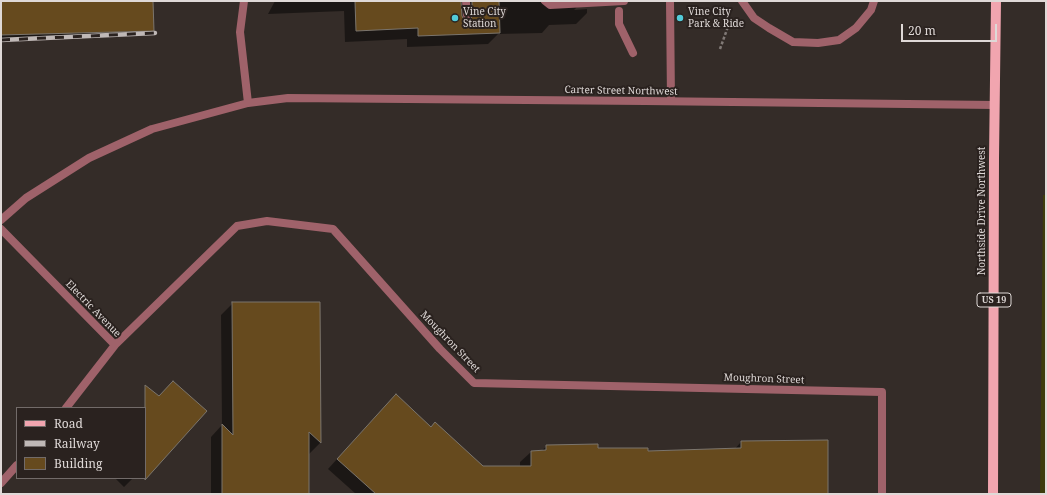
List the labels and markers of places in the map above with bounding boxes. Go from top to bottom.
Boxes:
place label: Vine City Station [463,6,506,30]
place label: Vine City Park & Ride [688,6,744,30]
marker: Vine City Station [450,13,460,23]
marker: Vine City Park & Ride [675,13,685,23]

